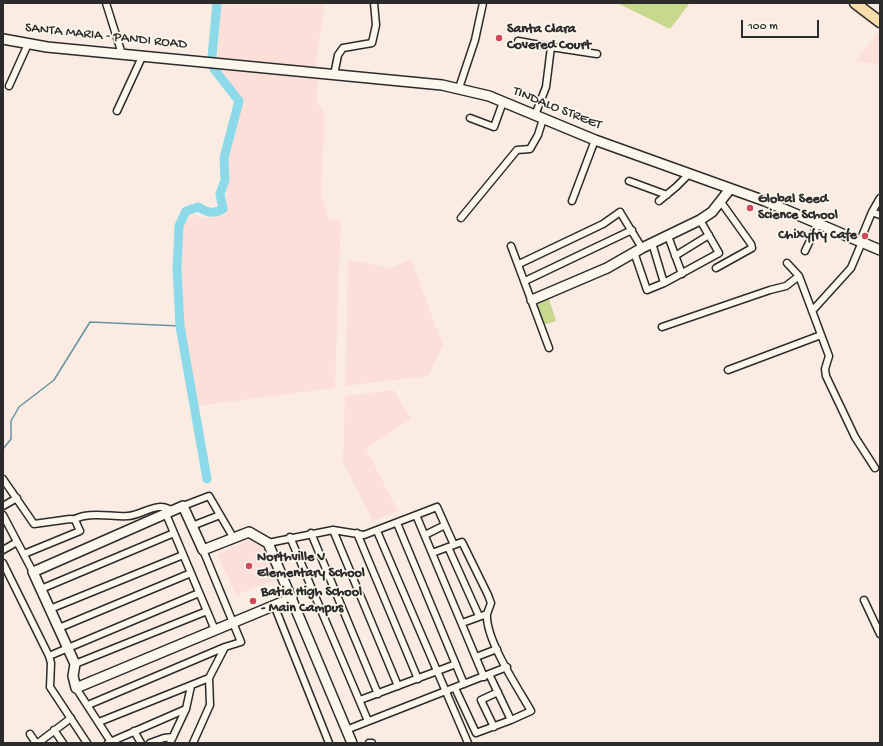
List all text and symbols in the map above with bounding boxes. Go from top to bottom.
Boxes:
scale bar [743,12,821,38]
street label: SANTA MARIA - PANDI ROAD [24,20,188,54]
text: 100 m [748,20,778,34]
place label: Santa Clara Covered Court [507,22,591,54]
marker: Santa Clara Covered Court [494,33,504,43]
street label: TINDALO STREET [510,84,604,134]
place label: Global Seed Science School [758,192,838,224]
marker: Global Seed Science School [745,203,755,213]
place label: Chixyfry Cafe [778,228,857,244]
marker: Chixyfry Cafe [860,231,870,241]
place label: Northville V Elementary School [257,550,365,582]
marker: Northville V Elementary School [244,561,254,571]
place label: Batia High School - Main Campus [261,585,362,618]
marker: Batia High School - Main Campus [248,596,258,606]

